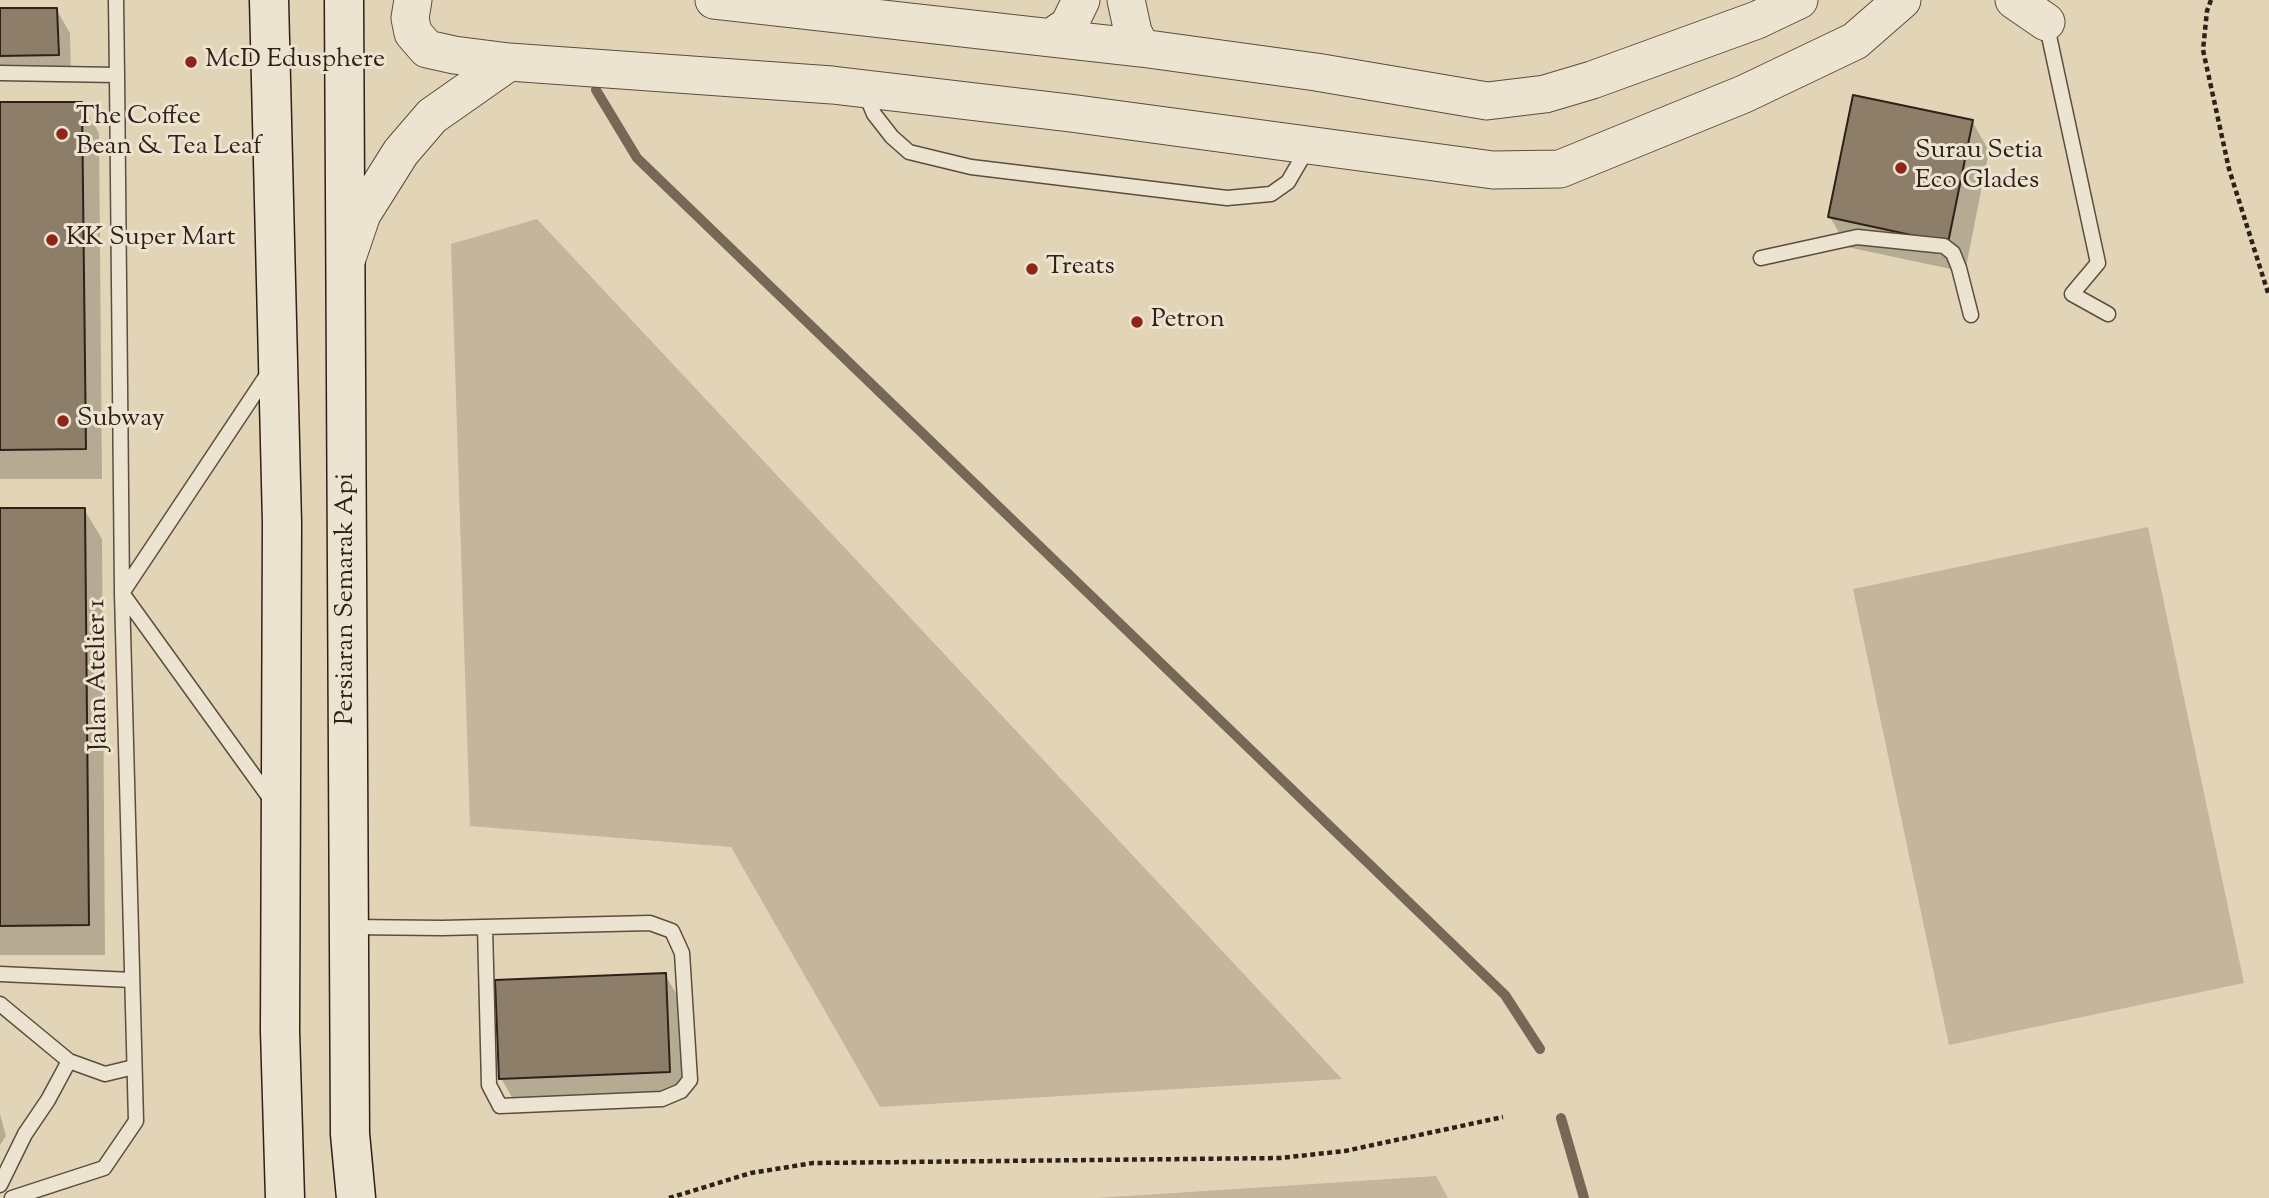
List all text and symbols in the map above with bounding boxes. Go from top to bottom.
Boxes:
place label: McD Edusphere [205,46,385,78]
marker: McD Edusphere [183,54,199,70]
place label: The Coffee Bean & Tea Leaf [76,103,262,164]
marker: The Coffee Bean & Tea Leaf [54,126,70,142]
place label: Surau Setia Eco Glades [1915,137,2043,198]
marker: Surau Setia Eco Glades [1893,160,1909,176]
place label: KK Super Mart [66,224,236,256]
marker: KK Super Mart [44,232,60,248]
place label: Treats [1046,253,1115,285]
marker: Treats [1024,261,1040,277]
place label: Petron [1151,306,1225,338]
marker: Petron [1129,314,1145,330]
place label: Subway [77,405,165,437]
marker: Subway [55,413,71,429]
street label: Persiaran Semarak Api [332,473,364,725]
street label: Jalan Atelier 1 [83,599,117,751]

